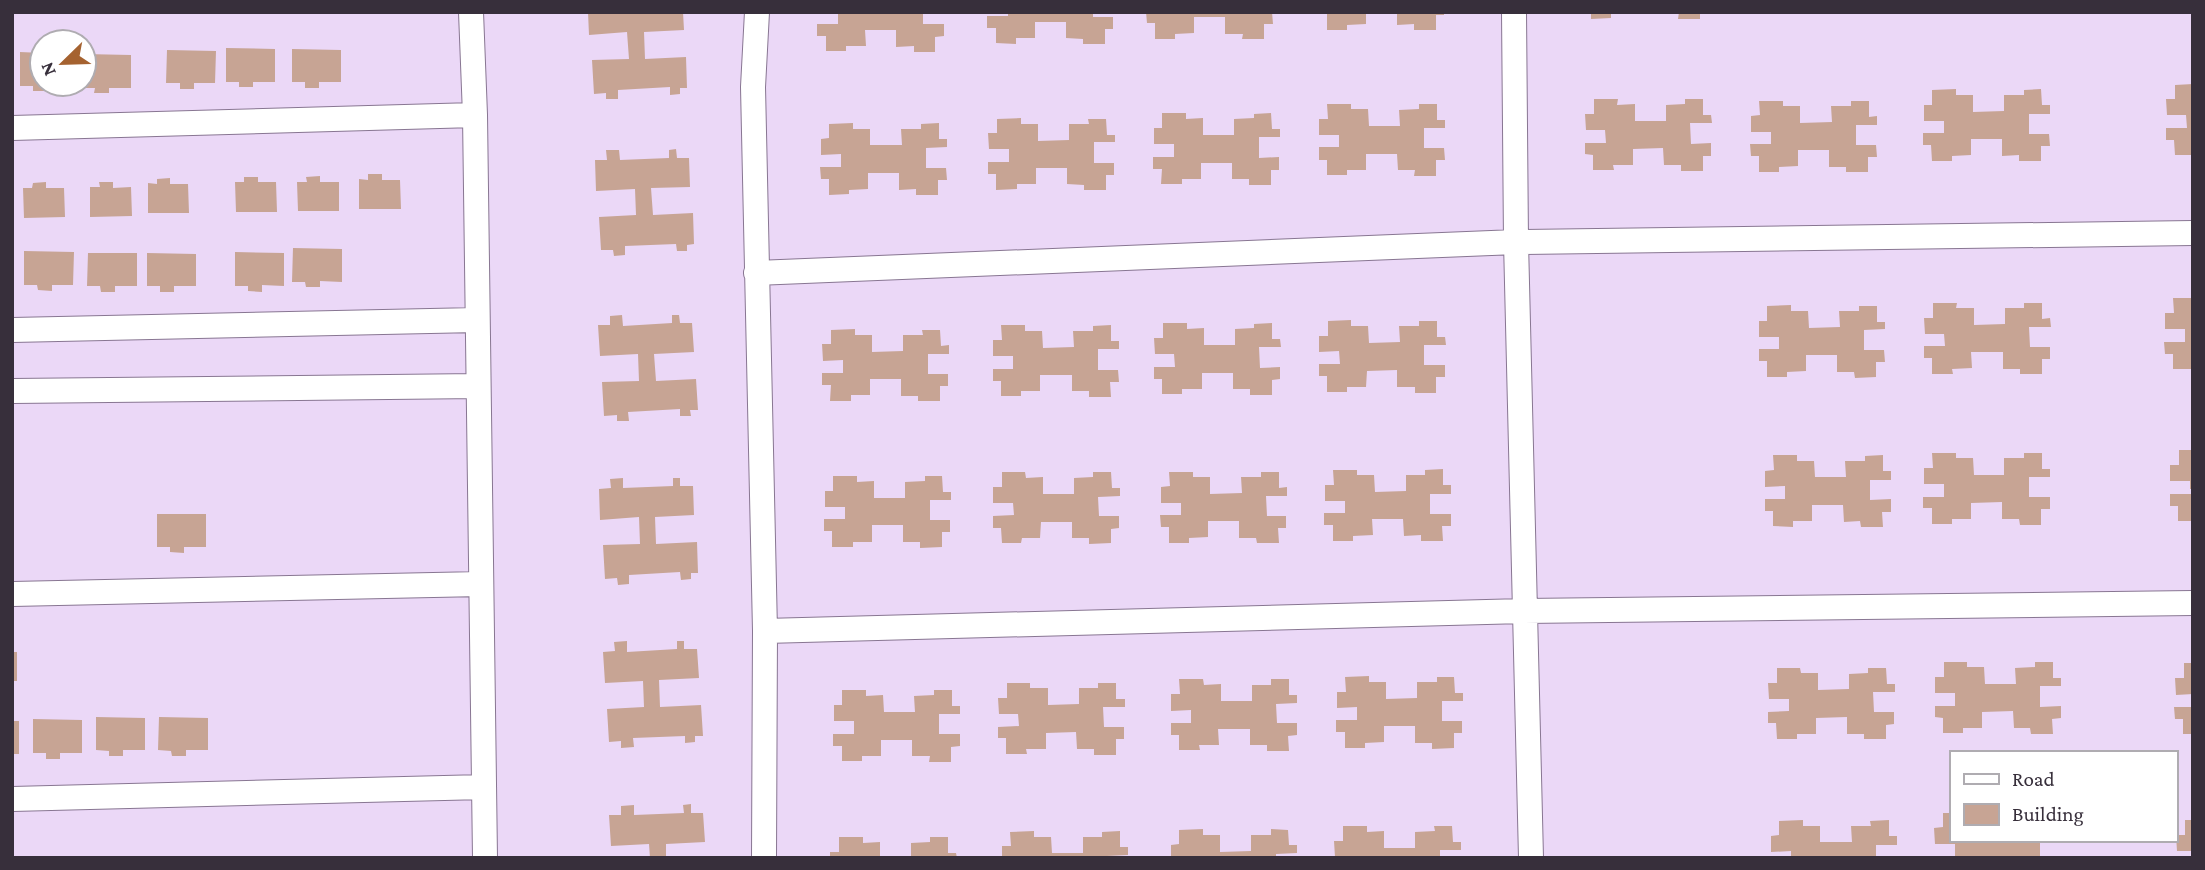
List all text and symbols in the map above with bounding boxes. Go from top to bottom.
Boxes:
north arrow [28,28,98,98]
text: N [36,59,60,80]
legend [1950,751,2177,842]
text: Road [2012,767,2055,791]
text: Building [2012,802,2084,826]

